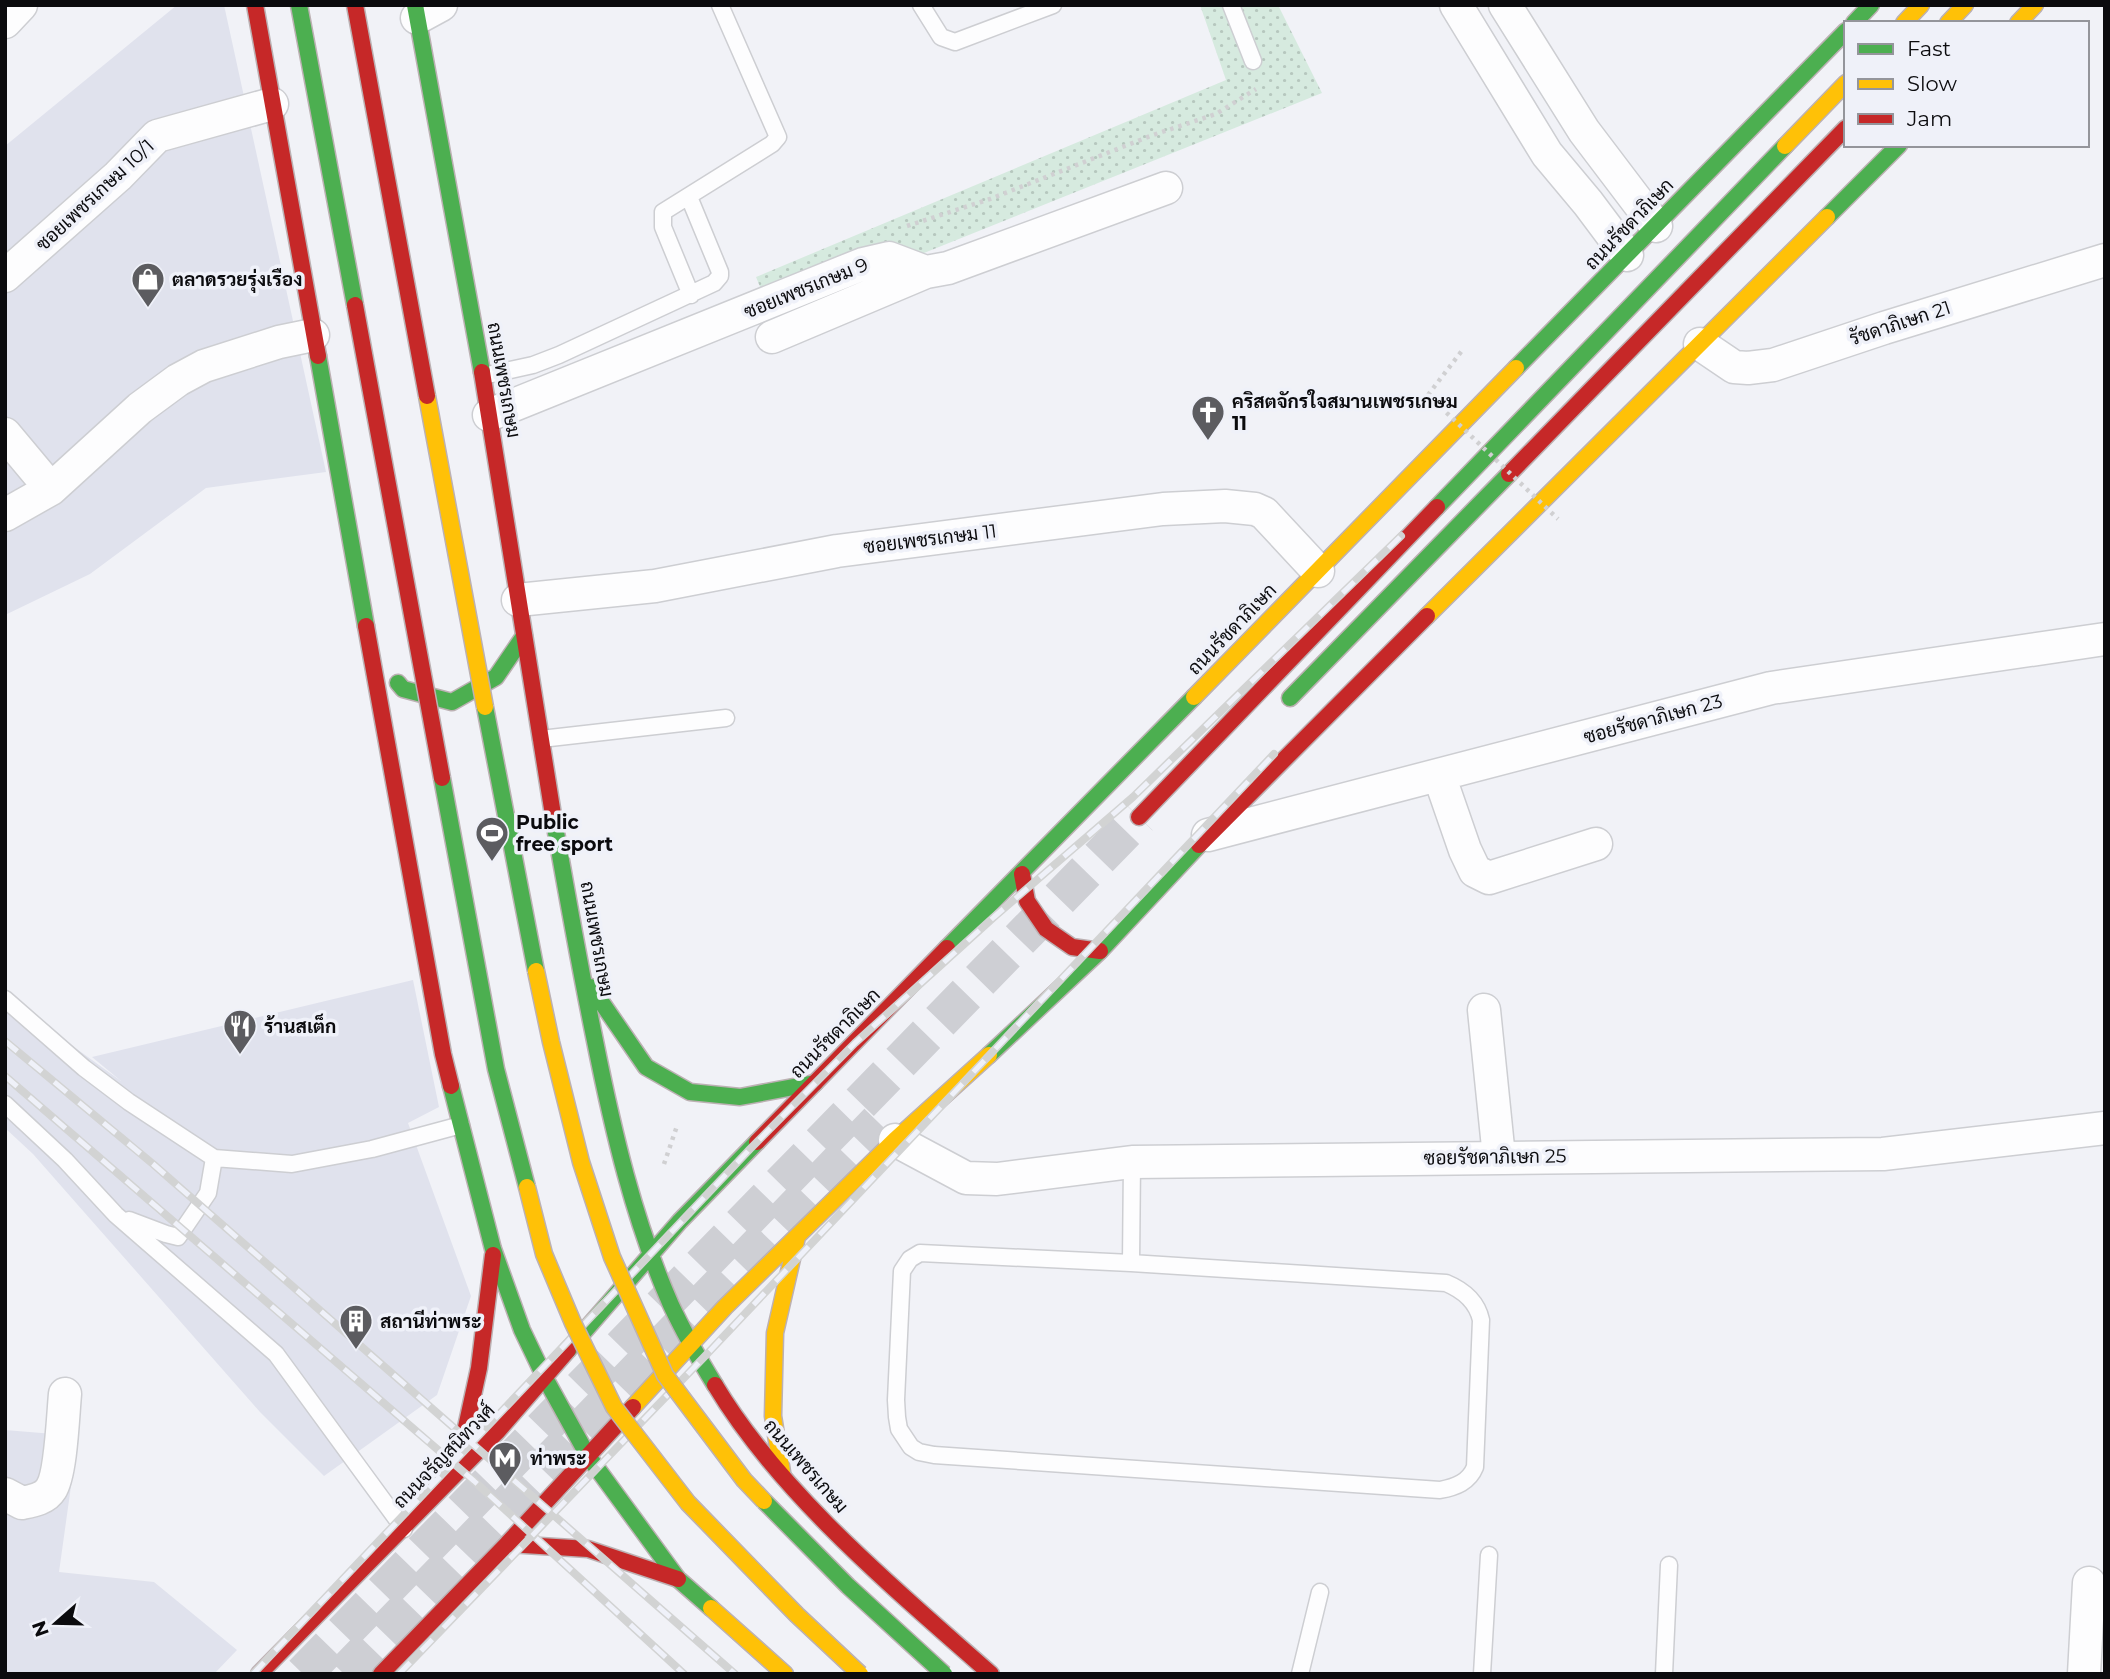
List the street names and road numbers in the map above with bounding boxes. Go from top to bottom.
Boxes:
street label: ซอยเพชรเกษม 10/1 [31,134,159,256]
street label: ถนนรัชดาภิเษก [1580,174,1678,274]
street label: ซอยเพชรเกษม 9 [741,253,871,323]
street label: รัชดาภิเษก 21 [1846,296,1954,350]
street label: ถนนเพชรเกษม [483,320,525,440]
street label: ซอยเพชรเกษม 11 [862,519,998,559]
street label: ถนนรัชดาภิเษก [1183,579,1281,679]
street label: ซอยรัชดาภิเษก 23 [1581,689,1725,749]
street label: ถนนเพชรเกษม [576,879,618,999]
street label: ถนนรัชดาภิเษก [785,983,885,1083]
street label: ซอยรัชดาภิเษก 25 [1423,1144,1567,1170]
street label: ถนนจรัญสนิทวงศ์ [388,1398,500,1513]
street label: ถนนเพชรเกษม [759,1414,853,1518]

